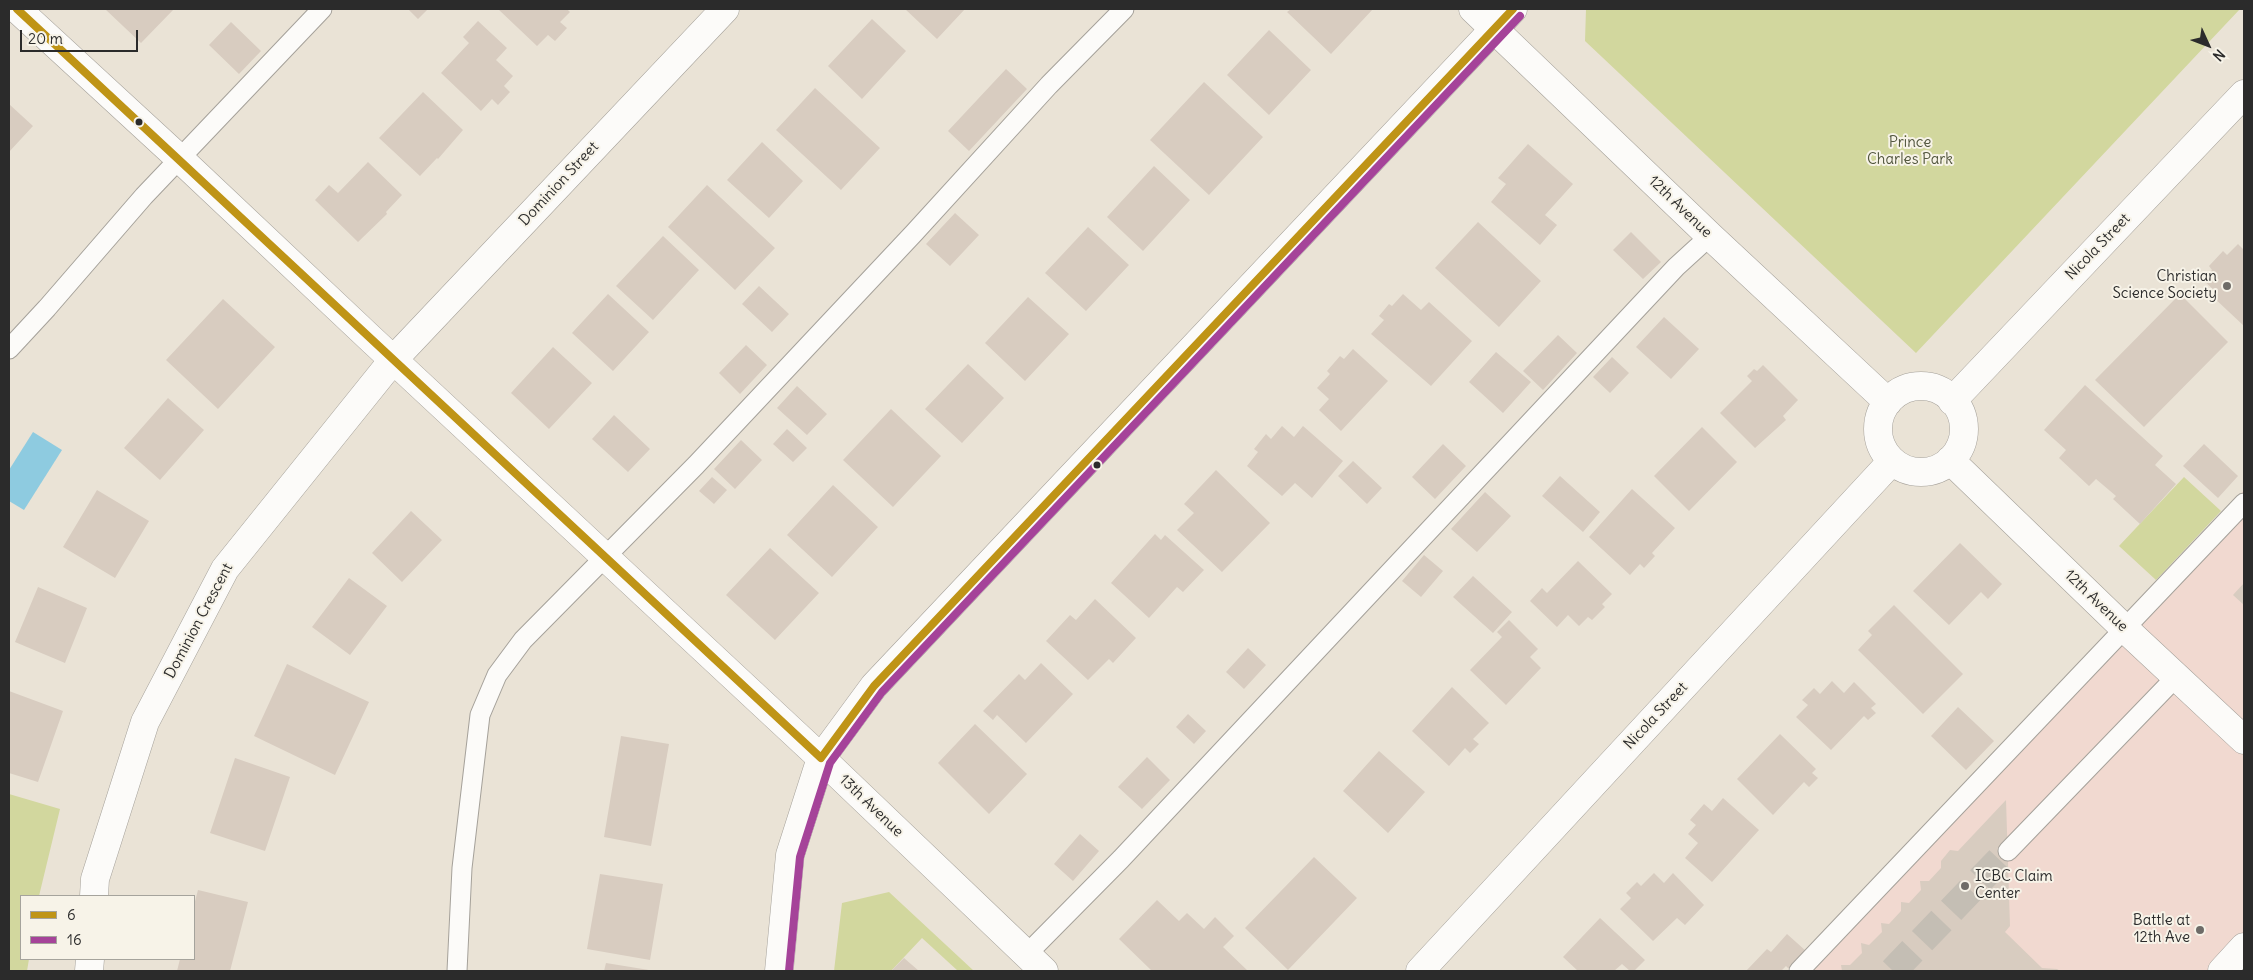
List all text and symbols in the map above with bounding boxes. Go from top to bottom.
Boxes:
scale bar [22,20,140,52]
north arrow [2183,20,2233,70]
text: 20 m [28,29,63,48]
text: N [2209,46,2229,65]
unlabelled marker [134,117,144,127]
park label: Prince Charles Park [1867,134,1953,169]
street label: Dominion Street [515,138,603,230]
street label: 12th Avenue [1644,172,1716,242]
street label: Nicola Street [2062,210,2134,284]
place label: Christian Science Society [2112,268,2217,303]
marker: Christian Science Society [2221,280,2233,292]
unlabelled marker [1092,460,1102,470]
street label: Dominion Crescent [161,560,237,682]
street label: 12th Avenue [2060,566,2132,636]
street label: Nicola Street [1620,679,1692,753]
street label: 13th Avenue [835,771,907,841]
place label: ICBC Claim Center [1975,868,2053,903]
marker: ICBC Claim Center [1959,880,1971,892]
legend [20,895,195,960]
text: 6 [67,905,76,924]
place label: Battle at 12th Ave [2133,912,2190,947]
marker: Battle at 12th Ave [2194,924,2206,936]
text: 16 [67,930,82,949]

